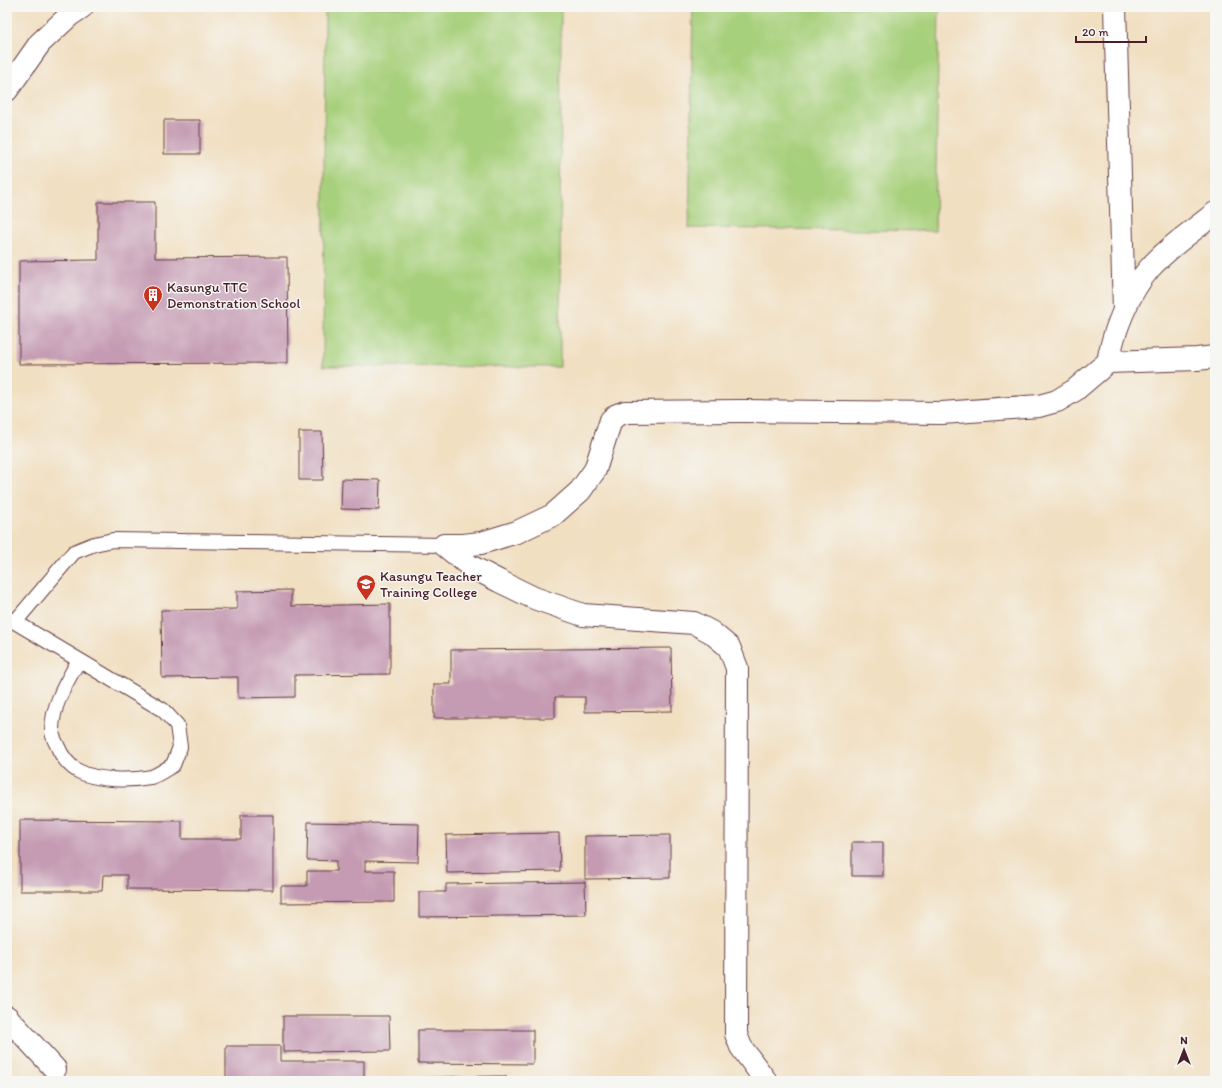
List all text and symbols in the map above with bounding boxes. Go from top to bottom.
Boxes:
scale bar [1076,18,1146,44]
text: 20 m [1082,25,1109,39]
place label: Kasungu TTC Demonstration School [167,279,300,312]
building icon: Kasungu TTC Demonstration School [142,284,164,312]
place label: Kasungu Teacher Training College [380,568,482,601]
school or university icon: Kasungu Teacher Training College [355,573,377,601]
north arrow [1164,1030,1204,1070]
text: N [1180,1034,1188,1047]

